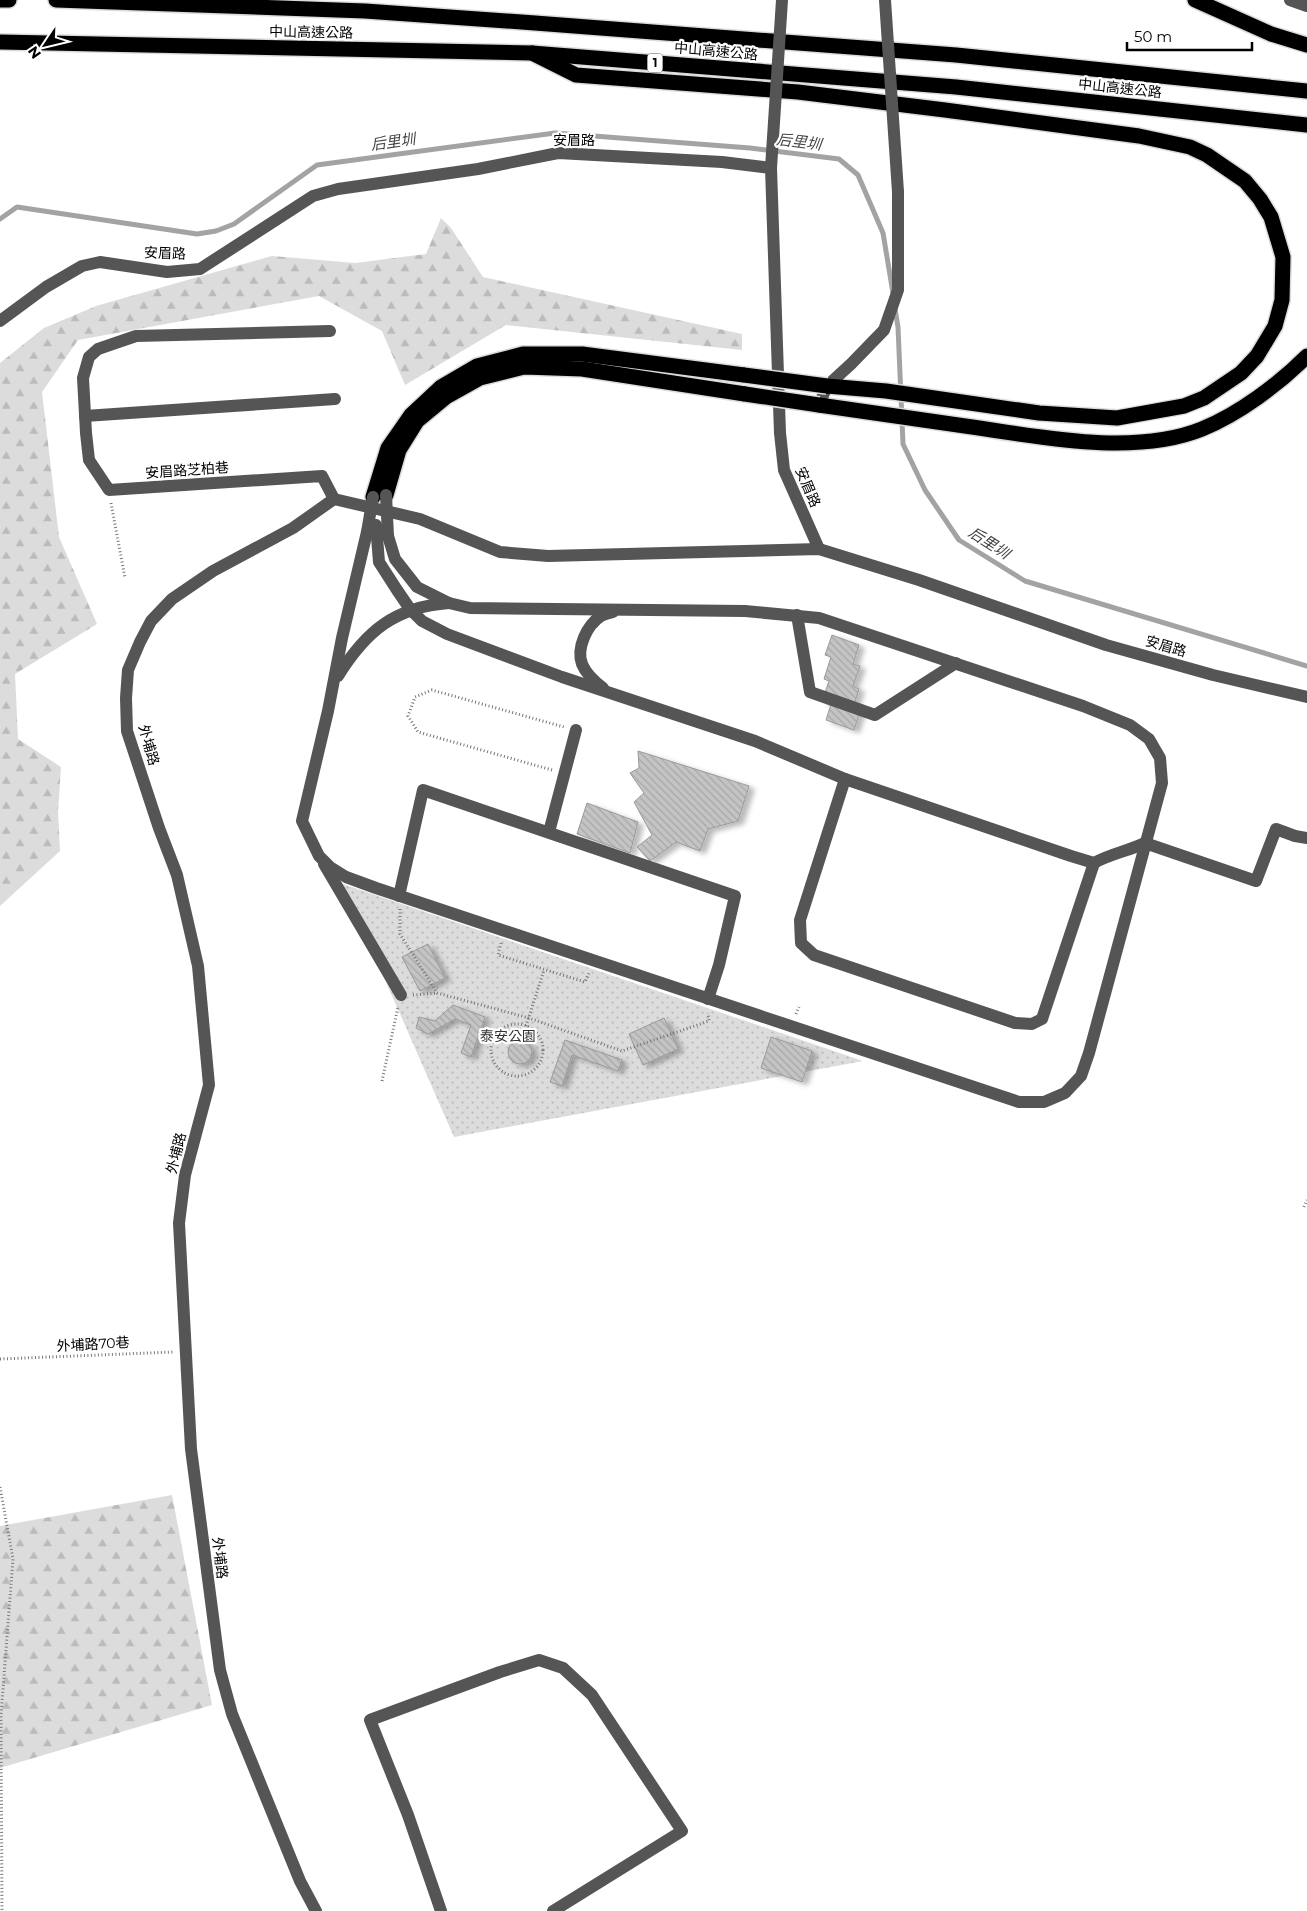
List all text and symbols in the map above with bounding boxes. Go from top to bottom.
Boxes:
north arrow [20,20,70,70]
scale bar [1127,20,1252,52]
street label: 中山高速公路 [269,22,353,42]
text: 50 m [1134,27,1172,46]
street label: 中山高速公路 [673,38,759,64]
text: N [24,43,45,62]
road number: 1 [648,54,662,72]
street label: 中山高速公路 [1077,75,1163,101]
water label: 后里圳 [369,129,419,154]
water label: 后里圳 [776,129,825,154]
street label: 安眉路 [553,131,595,149]
street label: 安眉路 [144,243,186,263]
street label: 安眉路芝柏巷 [144,458,230,482]
street label: 安眉路 [792,464,824,510]
water label: 后里圳 [965,522,1015,564]
street label: 安眉路 [1143,632,1189,660]
street label: 外埔路 [135,722,163,768]
park label: 泰安公園 [480,1027,536,1045]
street label: 外埔路 [162,1130,190,1176]
street label: 外埔路70巷 [56,1333,130,1355]
street label: 外埔路 [209,1536,231,1580]

